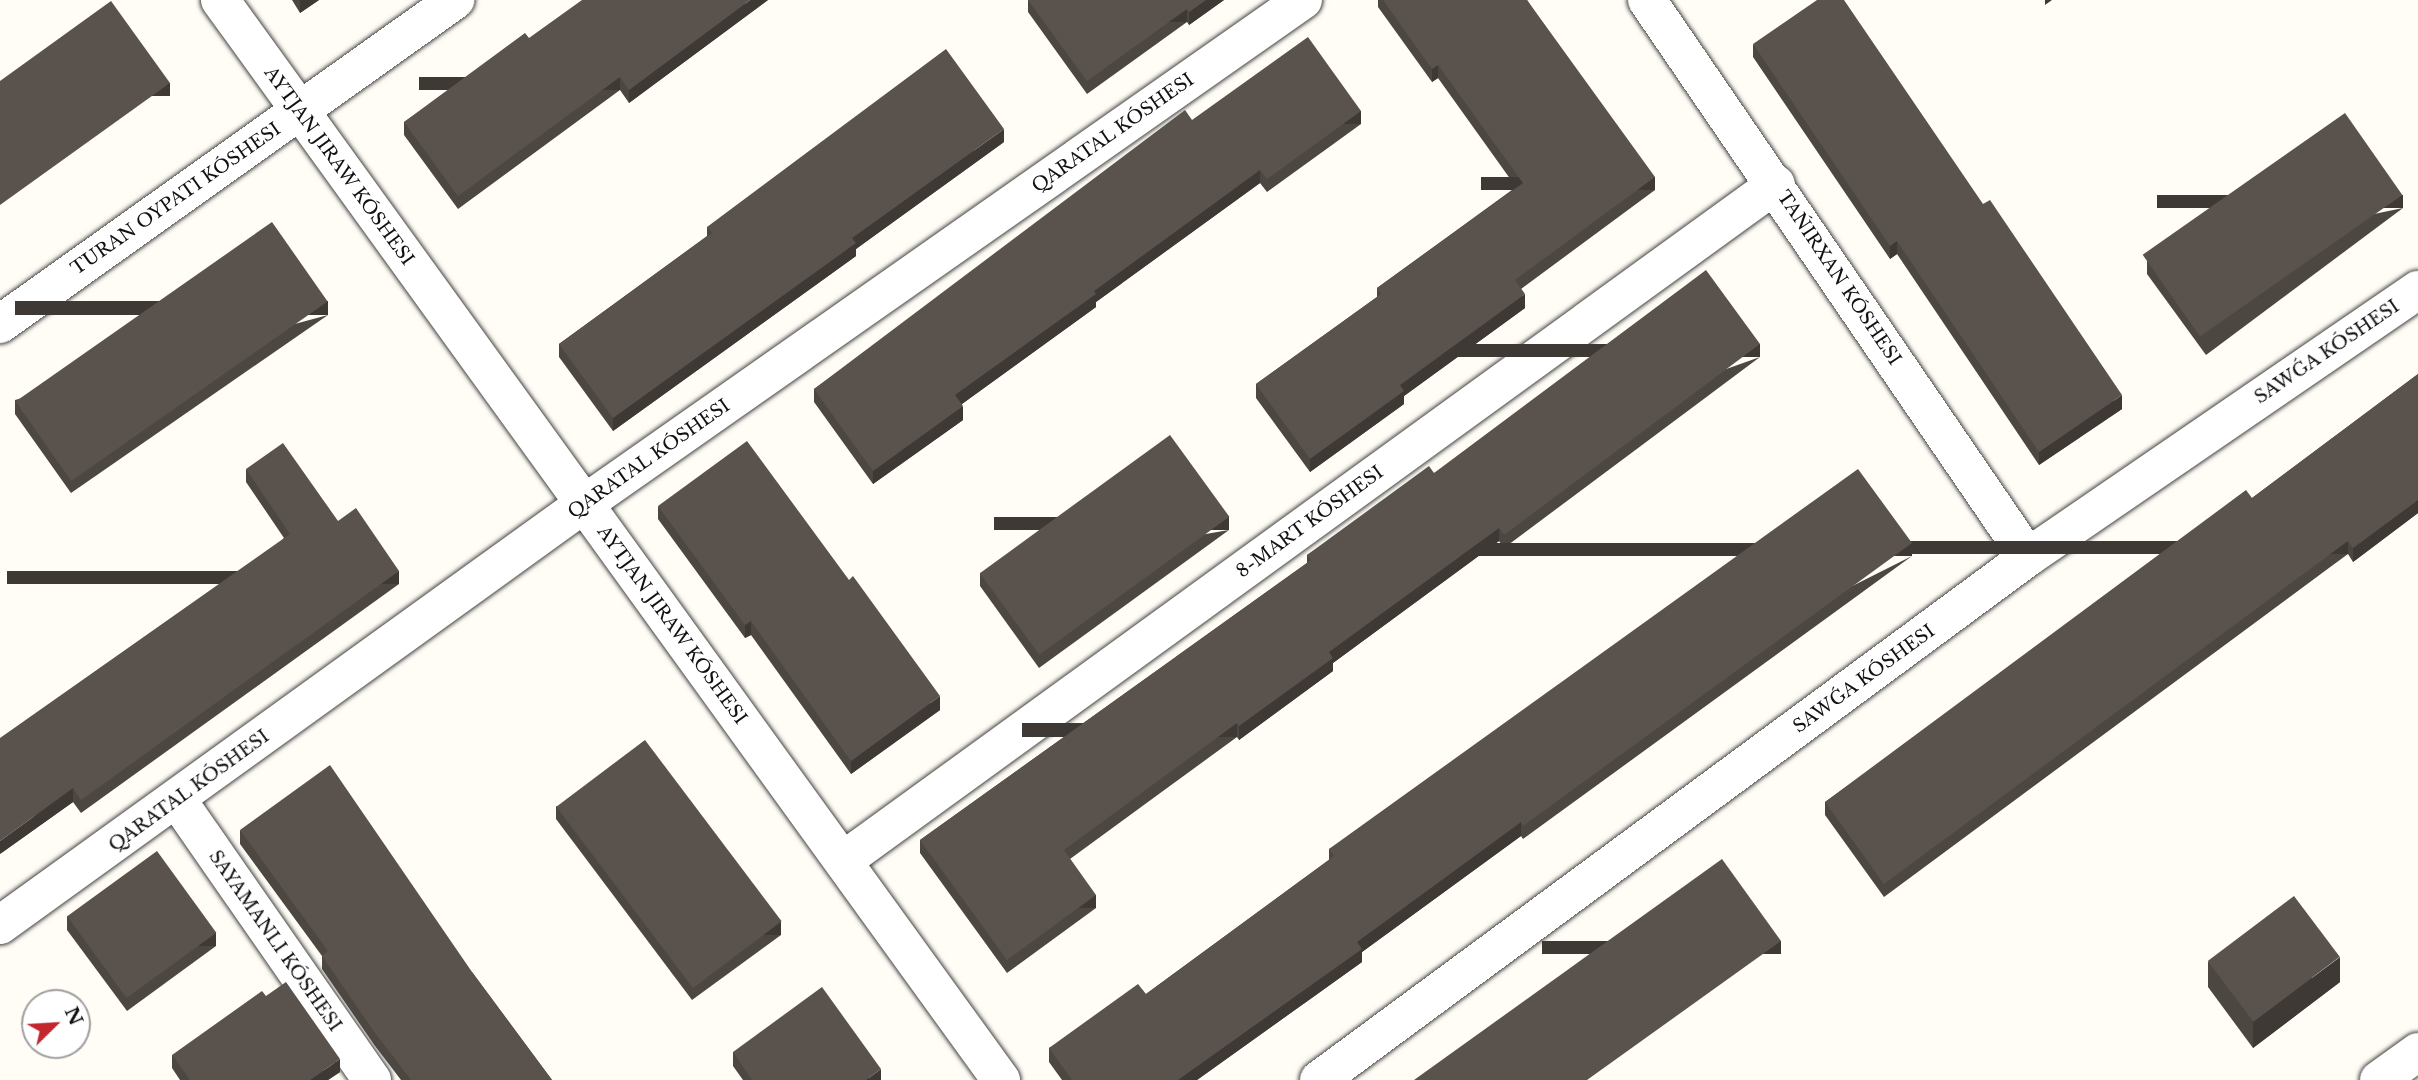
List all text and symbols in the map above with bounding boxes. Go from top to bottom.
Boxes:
street label: AYTJAN JIRAW KÓSHESI [259,62,419,270]
street label: QARATAL KÓSHESI [1028,69,1198,197]
street label: TURAN OYPATI KÓSHESI [67,118,285,280]
street label: TAŃIRXAN KÓSHESI [1773,187,1905,369]
street label: SAWǴA KÓSHESI [2250,295,2404,409]
street label: QARATAL KÓSHESI [564,395,734,523]
street label: 8-MART KÓSHESI [1232,461,1388,583]
street label: AYTJAN JIRAW KÓSHESI [592,521,752,729]
street label: SAWǴA KÓSHESI [1789,620,1939,738]
street label: QARATAL KÓSHESI [104,725,274,857]
street label: SAYAMANLI KÓSHESI [204,846,346,1036]
north arrow [21,989,91,1059]
text: N [60,1003,88,1029]

